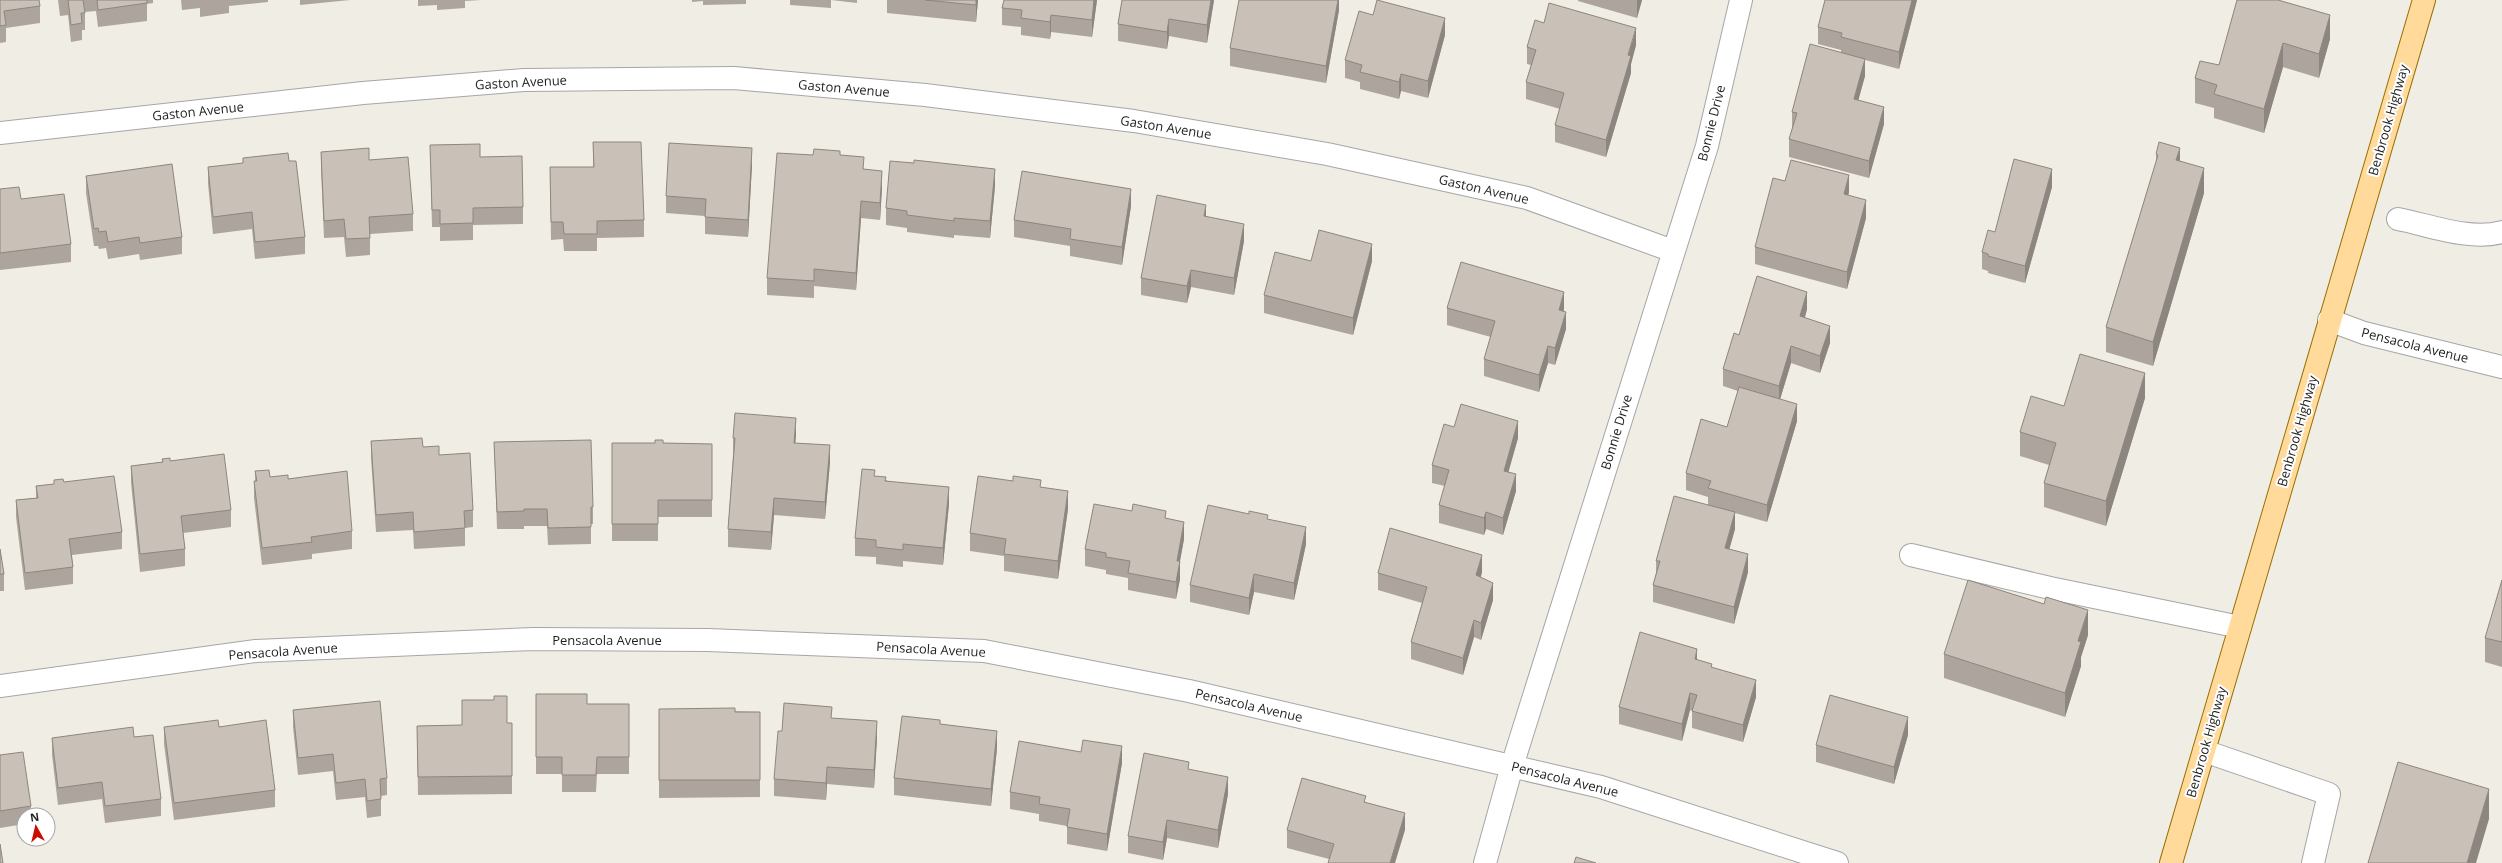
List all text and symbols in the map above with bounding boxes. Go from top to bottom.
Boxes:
street label: Benbrook Highway [2364,62,2413,178]
street label: Gaston Avenue [475,71,567,93]
street label: Gaston Avenue [797,75,891,101]
street label: Bonnie Drive [1693,83,1729,163]
street label: Gaston Avenue [151,97,245,125]
street label: Gaston Avenue [1119,111,1213,143]
street label: Gaston Avenue [1437,170,1531,208]
street label: Pensacola Avenue [2360,323,2470,367]
street label: Benbrook Highway [2273,373,2322,489]
street label: Bonnie Drive [1596,392,1636,472]
street label: Pensacola Avenue [552,631,662,649]
street label: Pensacola Avenue [876,637,986,661]
street label: Pensacola Avenue [228,638,338,664]
street label: Pensacola Avenue [1194,684,1304,726]
street label: Benbrook Highway [2182,684,2231,800]
street label: Pensacola Avenue [1510,757,1620,801]
north arrow [16,807,56,847]
text: N [29,809,40,825]

